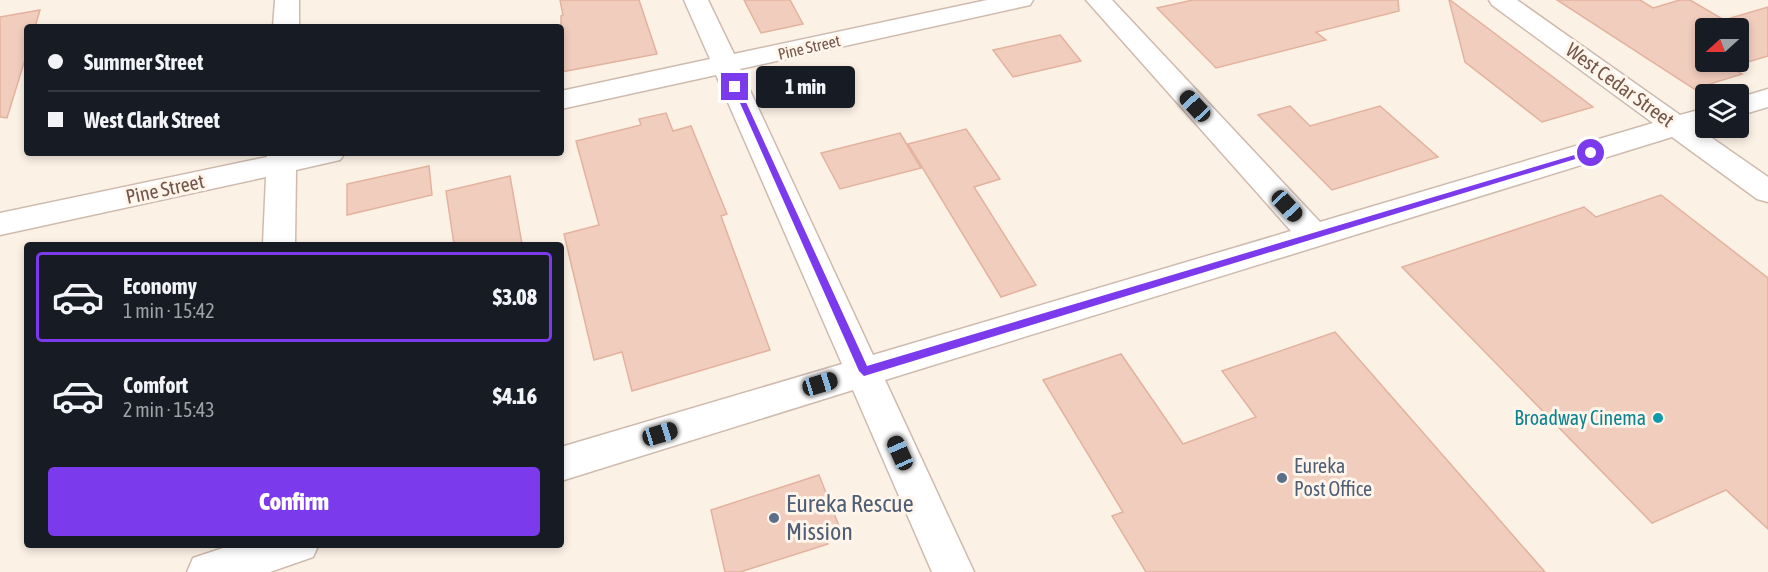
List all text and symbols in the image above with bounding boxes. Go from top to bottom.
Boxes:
north arrow [1695,18,1749,72]
map controls [1695,18,1749,138]
street label: Pine Street [776,31,842,63]
street label: West Cedar Street [1562,38,1679,132]
text: Summer Street [84,49,203,75]
callout: 1 min [756,66,855,108]
route end [721,73,748,100]
text: 1 min [785,75,826,98]
button: layers [1695,84,1749,138]
car [1176,87,1214,125]
text: West Clark Street [84,107,220,133]
route start [1577,139,1604,166]
street label: Pine Street [124,169,206,208]
car [1268,187,1306,225]
icon: car [51,270,105,324]
text: Economy [123,273,197,299]
text: $3.08 [493,284,537,310]
text: 1 min · 15:42 [123,299,215,322]
icon: car [51,369,105,423]
car [800,370,840,398]
text: Comfort [123,372,188,398]
text: $4.16 [493,383,537,409]
text: 2 min · 15:43 [123,398,215,421]
place label: Broadway Cinema [1514,406,1646,429]
marker: Broadway Cinema [1651,411,1665,425]
car [640,420,680,448]
car [884,433,916,473]
place label: Eureka Post Office [1294,454,1372,500]
button: Confirm [48,467,540,536]
marker: Eureka Post Office [1275,471,1289,485]
place label: Eureka Rescue Mission [786,490,914,545]
marker: Eureka Rescue Mission [767,511,781,525]

